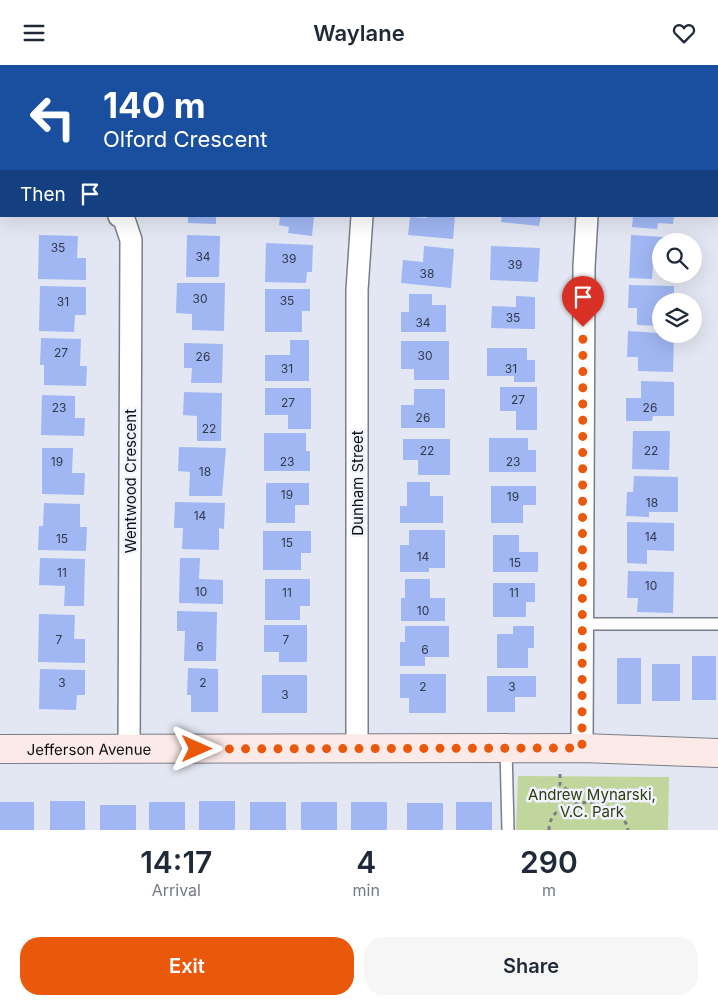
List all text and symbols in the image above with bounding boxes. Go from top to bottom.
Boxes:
icon: menu [20,19,48,47]
icon: heart [670,19,698,47]
text: Waylane [313,20,405,46]
text: 140 m [103,84,206,126]
icon: left [20,85,85,150]
text: Olford Crescent [103,126,267,152]
icon: arrive [76,180,104,208]
text: Then [20,183,66,206]
map controls [652,233,702,343]
button: search [652,233,702,283]
house number: 35 [51,240,65,255]
house number: 34 [195,249,211,264]
house number: 39 [282,251,296,266]
house number: 39 [508,257,522,272]
house number: 38 [420,266,434,281]
pin [562,276,604,327]
icon: arrive [569,283,597,311]
house number: 30 [193,291,207,306]
house number: 35 [280,293,294,308]
button: layers [652,293,702,343]
house number: 31 [57,294,69,309]
house number: 35 [506,310,520,325]
house number: 34 [415,315,431,330]
house number: 27 [54,345,68,360]
house number: 30 [418,348,432,363]
house number: 26 [196,349,210,364]
house number: 31 [281,361,293,376]
house number: 31 [505,361,517,376]
house number: 27 [511,392,525,407]
house number: 27 [281,395,295,410]
house number: 23 [52,400,66,415]
house number: 26 [643,400,657,415]
street label: Wentwood Crescent [121,409,140,553]
house number: 26 [416,410,430,425]
house number: 22 [202,421,216,436]
street label: Dunham Street [348,430,367,536]
house number: 22 [420,443,434,458]
house number: 22 [644,443,658,458]
house number: 19 [51,454,63,469]
house number: 23 [280,454,294,469]
house number: 23 [506,454,520,469]
house number: 18 [199,464,211,479]
house number: 19 [281,487,293,502]
house number: 19 [507,489,519,504]
house number: 18 [646,495,658,510]
house number: 14 [194,508,207,523]
house number: 14 [645,529,658,544]
house number: 15 [56,531,68,546]
house number: 15 [281,535,293,550]
house number: 14 [417,549,430,564]
house number: 15 [509,555,521,570]
house number: 11 [57,565,67,580]
house number: 10 [645,578,657,593]
house number: 10 [195,584,207,599]
house number: 11 [282,585,292,600]
house number: 11 [509,585,519,600]
house number: 10 [417,603,429,618]
house number: 7 [56,632,63,647]
house number: 7 [283,632,290,647]
house number: 6 [196,639,204,654]
house number: 6 [421,642,429,657]
house number: 3 [58,675,66,690]
house number: 2 [199,675,207,690]
house number: 2 [419,679,427,694]
house number: 3 [508,679,516,694]
house number: 3 [281,687,289,702]
position arrow [170,722,222,774]
street label: Jefferson Avenue [27,739,151,758]
park label: Andrew Mynarski, V.C. Park [528,785,656,821]
text: 14:17 [140,844,212,880]
text: 4 [356,844,376,880]
text: 290 [520,844,578,880]
text: Arrival [152,880,201,900]
text: min [353,880,380,900]
text: m [542,880,556,900]
button: Exit [20,937,354,995]
button: Share [364,937,698,995]

